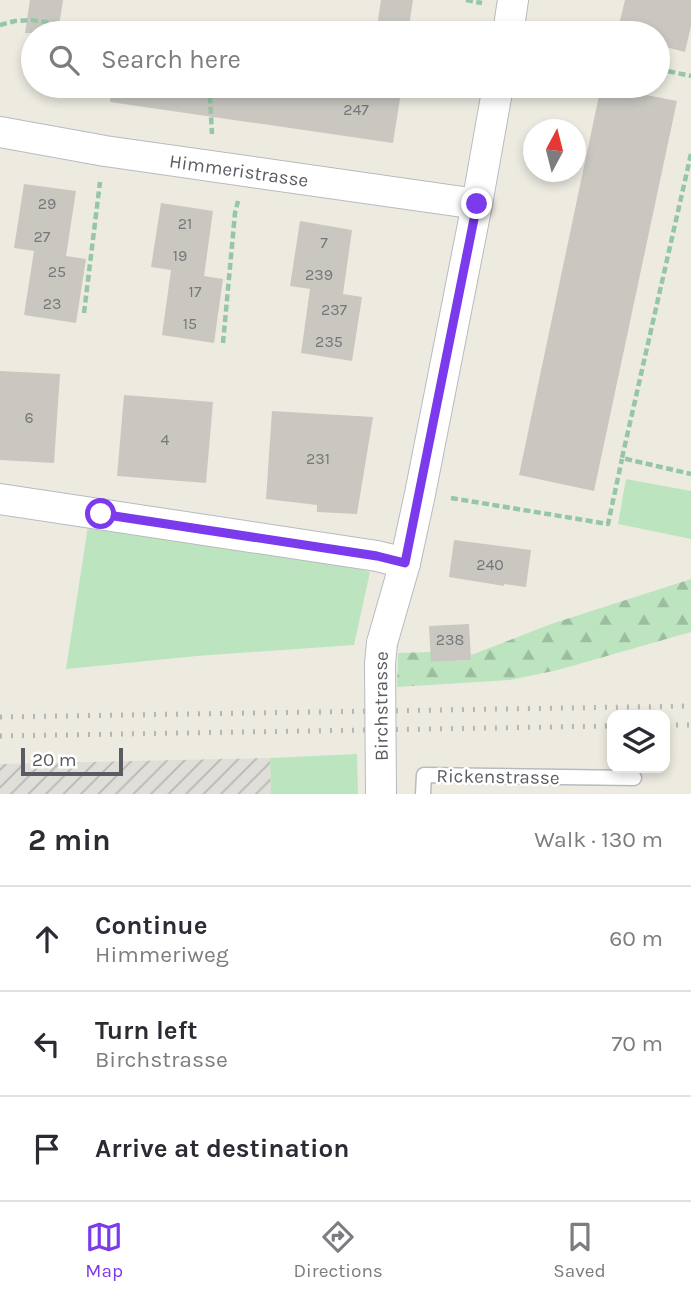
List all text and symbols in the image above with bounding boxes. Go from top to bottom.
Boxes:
search box [21,21,670,98]
icon: search [45,41,83,79]
text: Search here [101,44,241,75]
house number: 247 [343,100,369,119]
north arrow [523,119,586,182]
street label: Himmeristrasse [168,150,310,192]
route end [461,188,492,219]
house number: 29 [38,194,56,213]
house number: 21 [178,214,192,233]
house number: 27 [34,227,51,246]
house number: 7 [320,233,328,252]
house number: 19 [173,246,187,265]
house number: 25 [48,262,66,281]
house number: 239 [305,265,333,284]
house number: 17 [189,282,202,301]
house number: 23 [43,294,61,313]
house number: 237 [321,300,348,319]
house number: 15 [183,314,197,333]
house number: 235 [315,332,343,351]
house number: 6 [24,408,34,427]
house number: 4 [161,430,170,449]
house number: 231 [306,449,330,468]
route start [85,498,116,529]
house number: 240 [476,555,504,574]
house number: 238 [436,630,464,649]
street label: Birchstrasse [370,650,393,761]
map controls [607,710,670,773]
button: layers [607,710,670,773]
scale bar [21,745,122,777]
text: 20 m [32,749,77,771]
street label: Rickenstrasse [436,765,560,789]
text: 2 min [28,822,111,858]
text: Walk · 130 m [534,826,663,853]
text: Continue [95,910,207,941]
icon: ahead [28,920,66,958]
text: 60 m [609,925,663,952]
text: Himmeriweg [95,941,229,968]
text: Turn left [95,1015,197,1046]
icon: left [28,1025,66,1063]
text: 70 m [612,1030,663,1057]
text: Birchstrasse [95,1046,228,1073]
icon: arrive [28,1130,66,1168]
text: Arrive at destination [95,1133,349,1164]
tab: Map [85,1218,123,1282]
tab: Directions [294,1218,383,1282]
tab: Saved [553,1218,606,1282]

